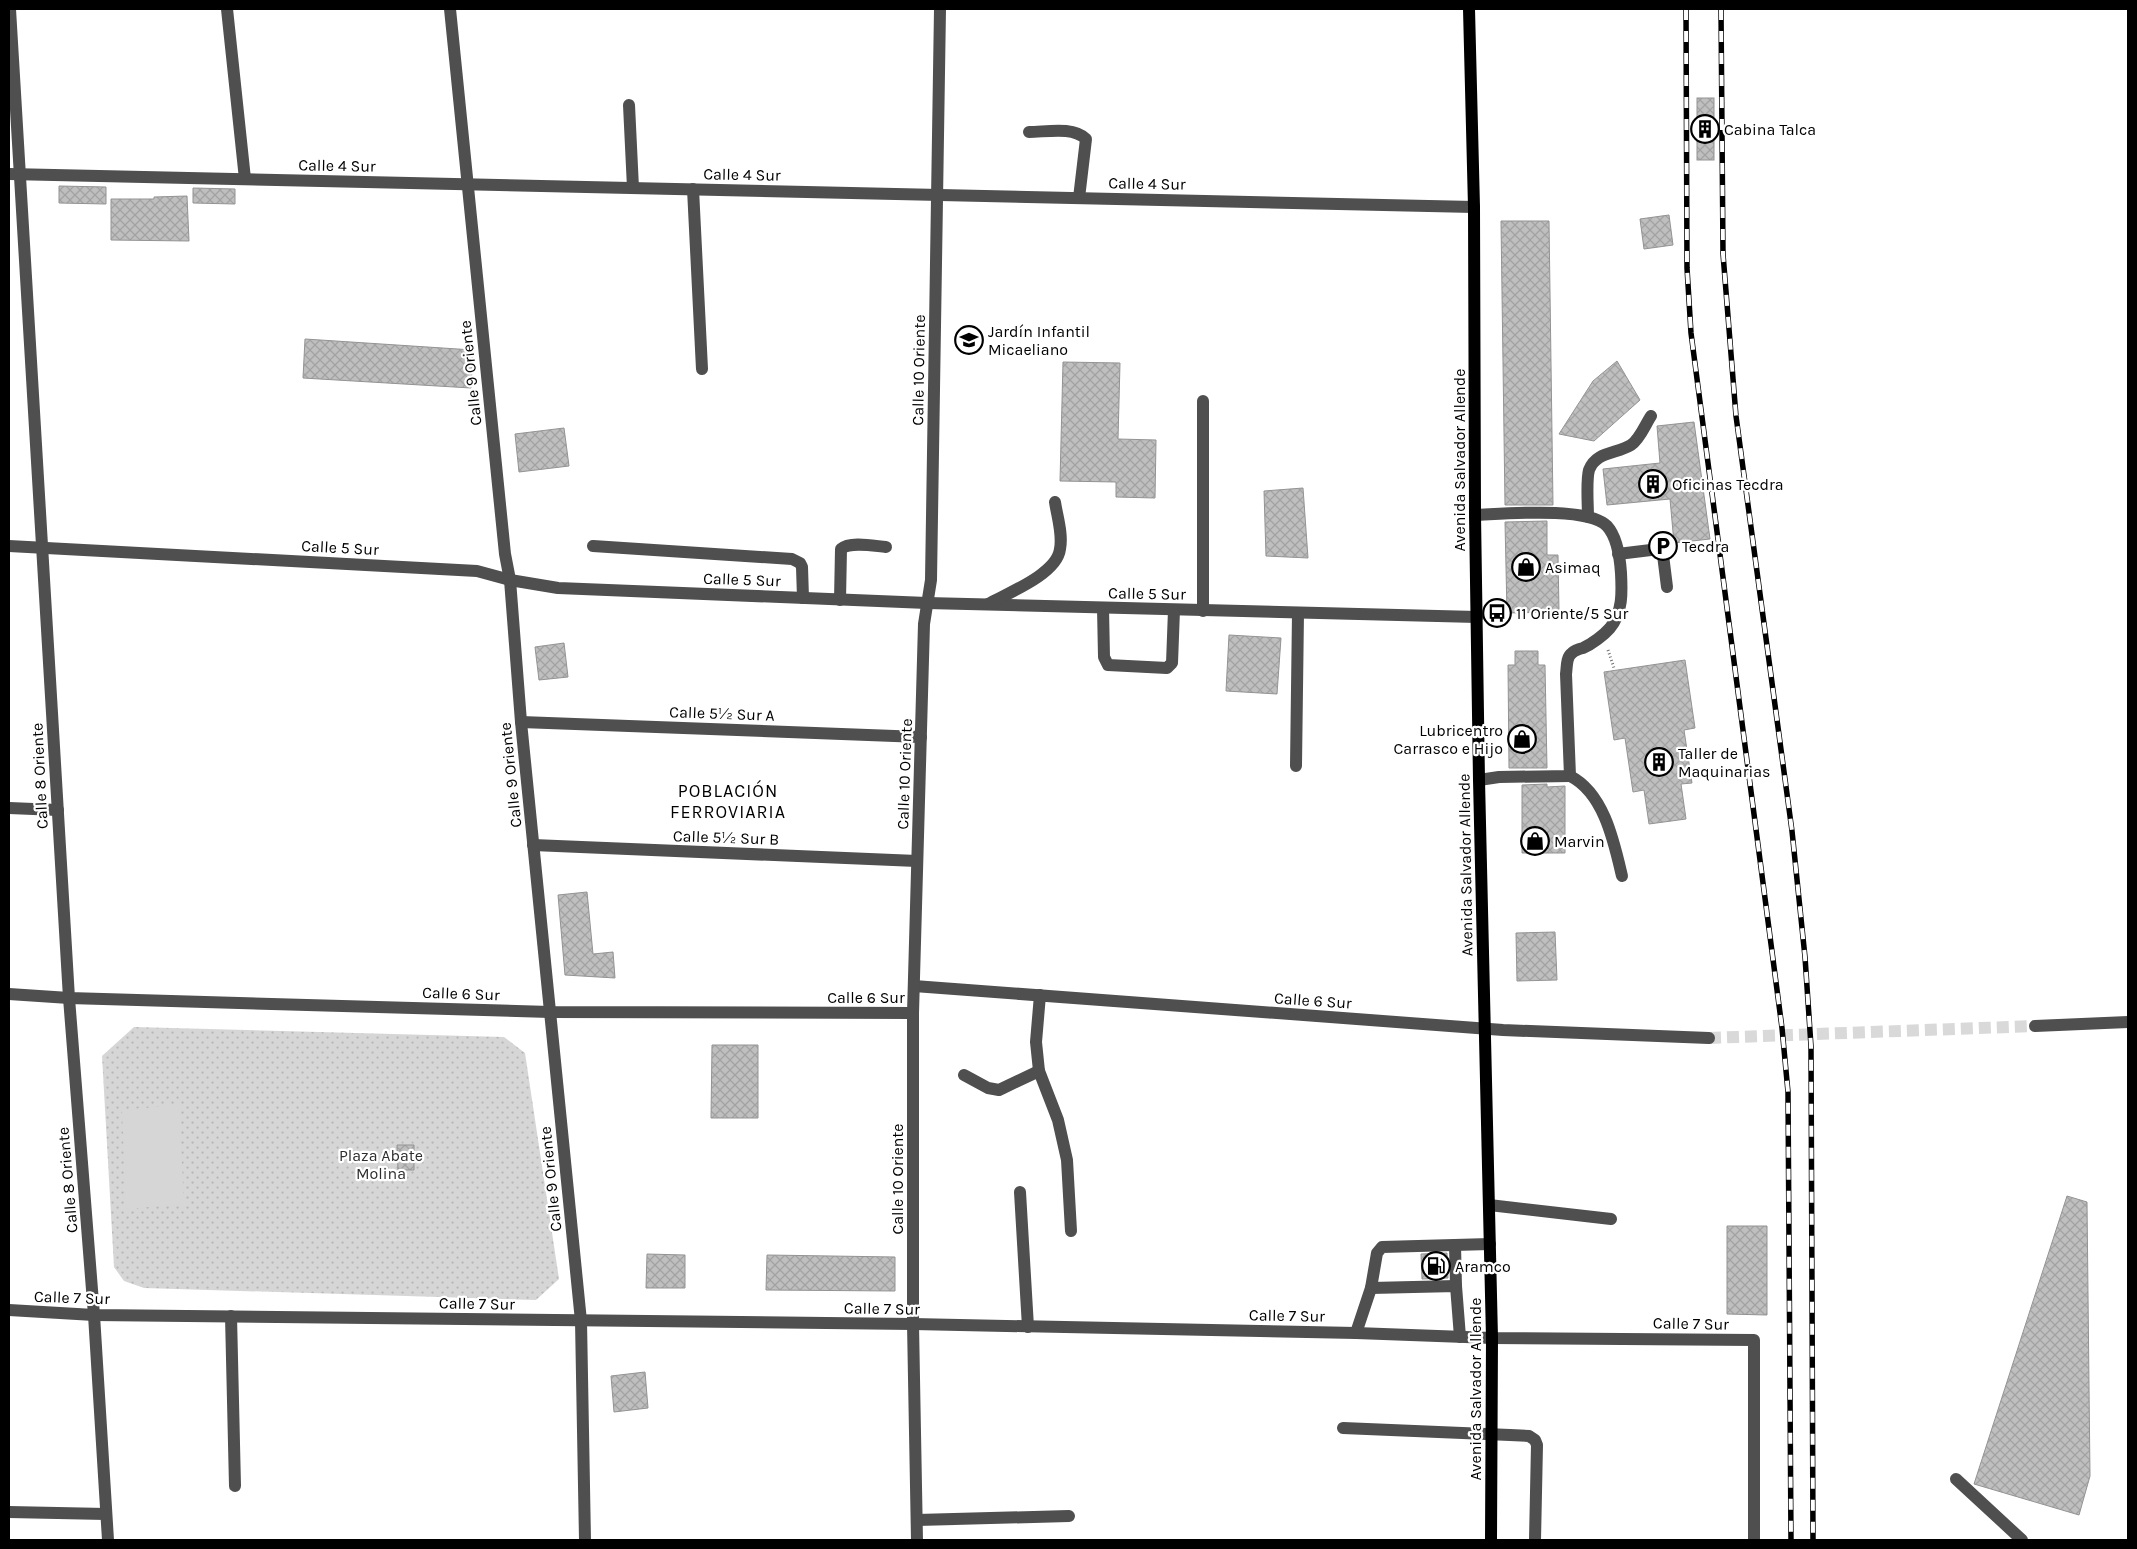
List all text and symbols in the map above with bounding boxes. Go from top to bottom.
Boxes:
building icon: Cabina Talca [1690,114,1720,144]
place label: Cabina Talca [1724,120,1816,139]
street label: Calle 4 Sur [298,155,376,176]
street label: Calle 4 Sur [703,164,781,185]
street label: Calle 4 Sur [1108,173,1186,194]
street label: Calle 10 Oriente [908,314,929,426]
street label: Calle 9 Oriente [456,319,485,426]
place label: Jardín Infantil Micaeliano [988,322,1090,359]
school or university icon: Jardín Infantil Micaeliano [954,325,984,355]
street label: Avenida Salvador Allende [1450,369,1469,551]
building icon: Oficinas Tecdra [1638,469,1668,499]
place label: Oficinas Tecdra [1672,475,1784,494]
parking icon: Tecdra [1648,531,1678,561]
street label: Calle 5 Sur [301,536,379,559]
place label: Tecdra [1682,537,1729,556]
shop icon: Asimaq [1511,552,1541,582]
place label: Asimaq [1545,558,1601,577]
street label: Calle 5 Sur [703,569,781,590]
street label: Calle 5 Sur [1108,583,1186,604]
bus stop icon: 11 Oriente/5 Sur [1482,598,1512,628]
place label: 11 Oriente/5 Sur [1516,604,1628,623]
street label: Calle 5½ Sur A [669,702,775,725]
street label: Calle 10 Oriente [893,718,916,830]
street label: Calle 9 Oriente [496,721,525,828]
place label: Lubricentro Carrasco e Hijo [1394,721,1503,758]
street label: Calle 8 Oriente [27,722,52,830]
shop icon: Lubricentro Carrasco e Hijo [1507,724,1537,754]
place label: Taller de Maquinarias [1678,744,1770,781]
building icon: Taller de Maquinarias [1644,747,1674,777]
street label: Avenida Salvador Allende [1454,773,1477,957]
district label: POBLACIÓN FERROVIARIA [670,779,786,823]
street label: Calle 5½ Sur B [673,826,779,849]
shop icon: Marvin [1520,826,1550,856]
place label: Marvin [1554,832,1605,851]
street label: Calle 6 Sur [422,983,500,1004]
street label: Calle 6 Sur [827,988,905,1007]
street label: Calle 6 Sur [1274,988,1353,1013]
street label: Calle 10 Oriente [888,1123,907,1235]
street label: Calle 9 Oriente [536,1125,565,1232]
street label: Calle 8 Oriente [53,1126,82,1234]
park label: Plaza Abate Molina [339,1146,423,1183]
fuel station icon: Aramco [1421,1251,1451,1281]
place label: Aramco [1455,1257,1511,1276]
street label: Calle 7 Sur [34,1287,111,1308]
street label: Calle 7 Sur [439,1293,515,1314]
street label: Calle 7 Sur [844,1298,920,1319]
street label: Avenida Salvador Allende [1466,1298,1485,1480]
street label: Calle 7 Sur [1249,1305,1325,1326]
street label: Calle 7 Sur [1653,1313,1729,1334]

